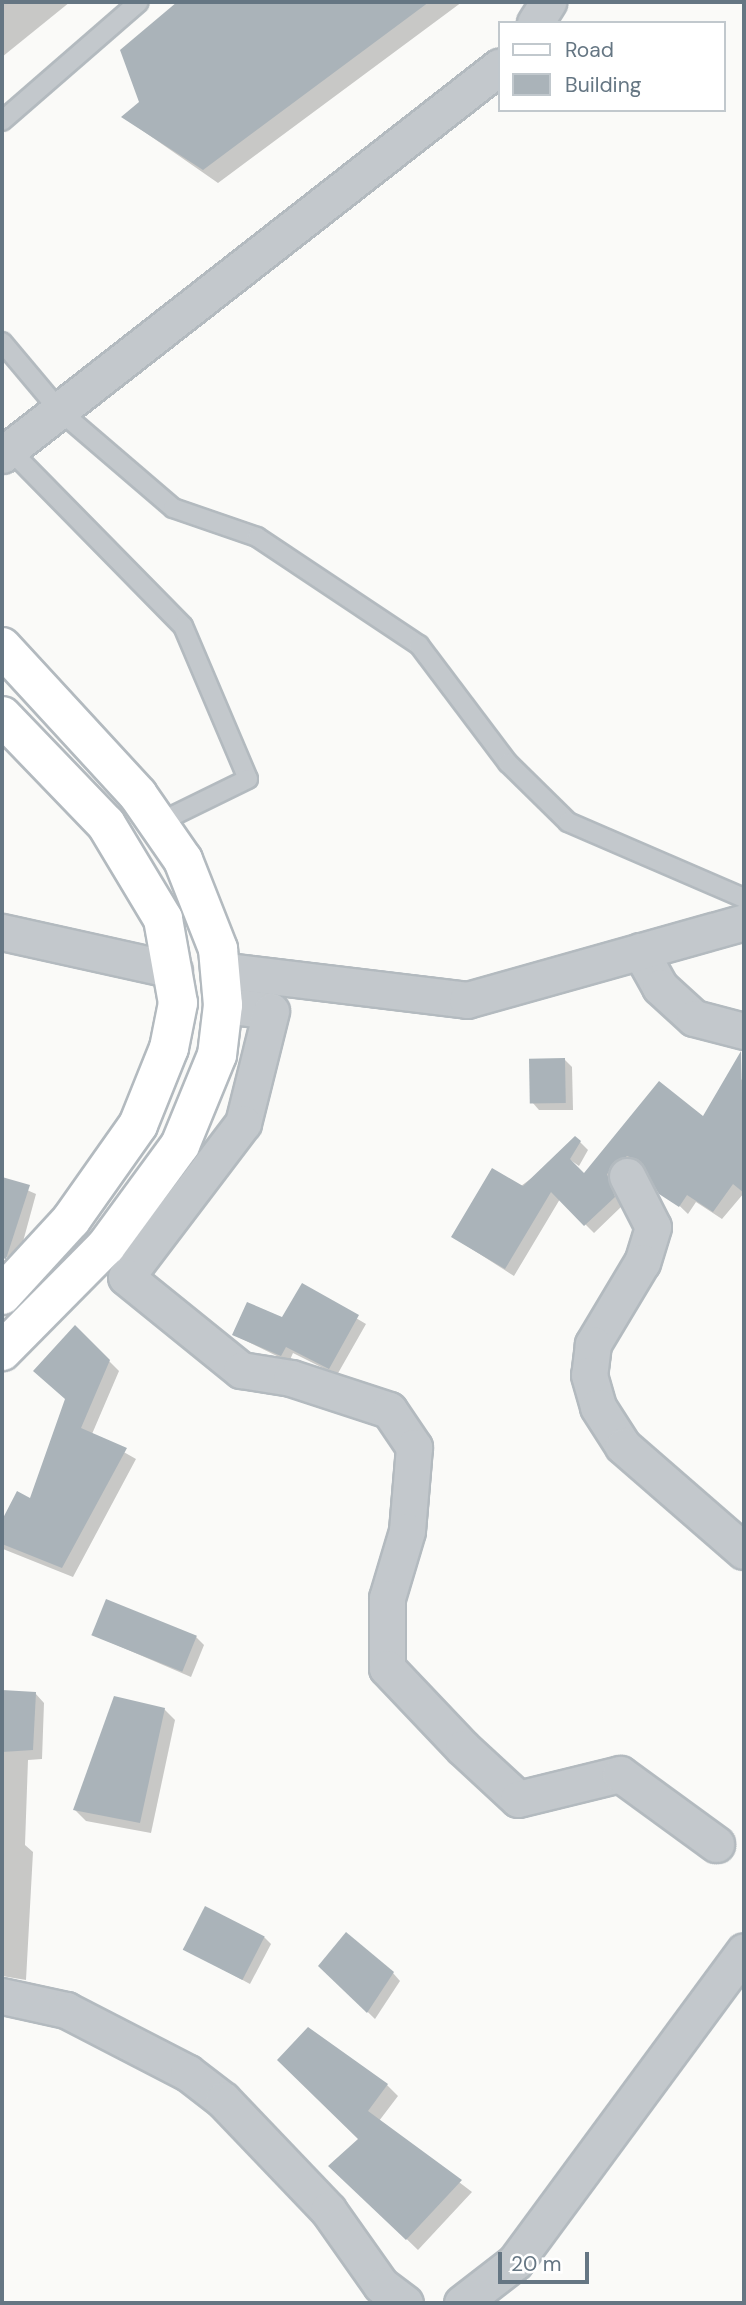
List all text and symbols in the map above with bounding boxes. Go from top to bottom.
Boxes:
legend [498,21,725,112]
text: Road [565,36,614,64]
text: Building [565,71,641,99]
scale bar [501,2238,592,2282]
text: 20 m [511,2250,562,2278]

